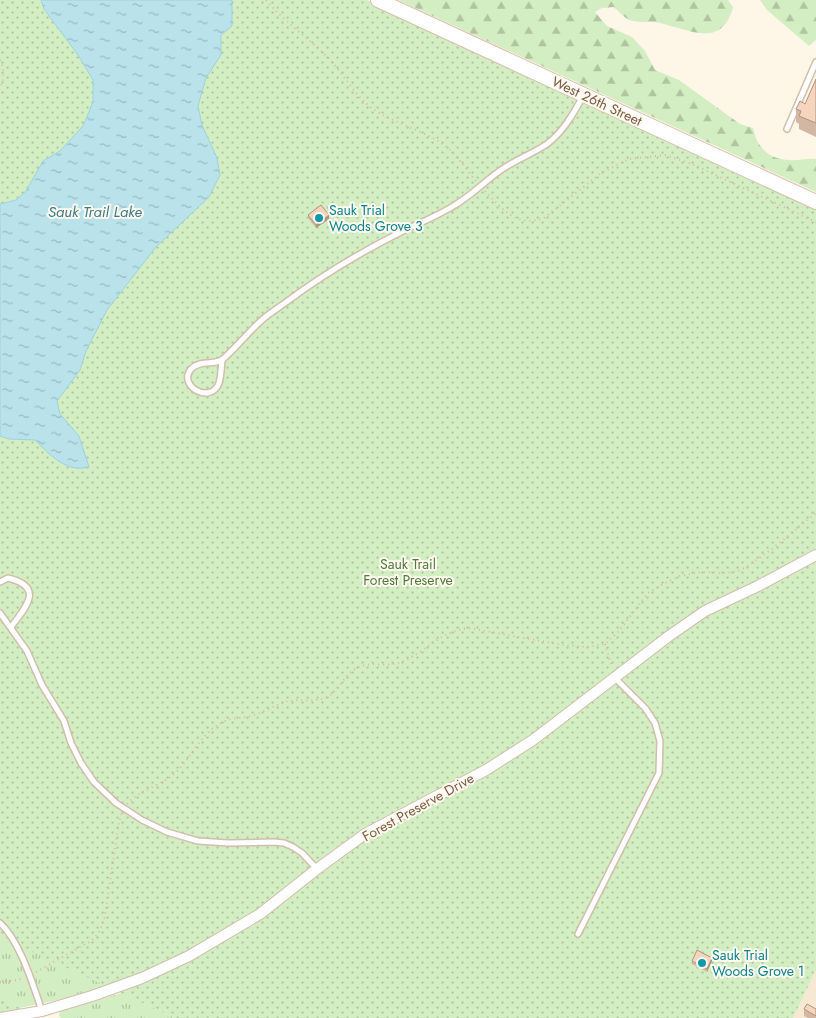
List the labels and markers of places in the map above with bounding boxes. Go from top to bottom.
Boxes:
place label: Sauk Trial Woods Grove 3 [329,200,423,236]
marker: Sauk Trial Woods Grove 3 [313,212,325,224]
place label: Sauk Trial Woods Grove 1 [712,945,804,981]
marker: Sauk Trial Woods Grove 1 [696,957,708,969]

